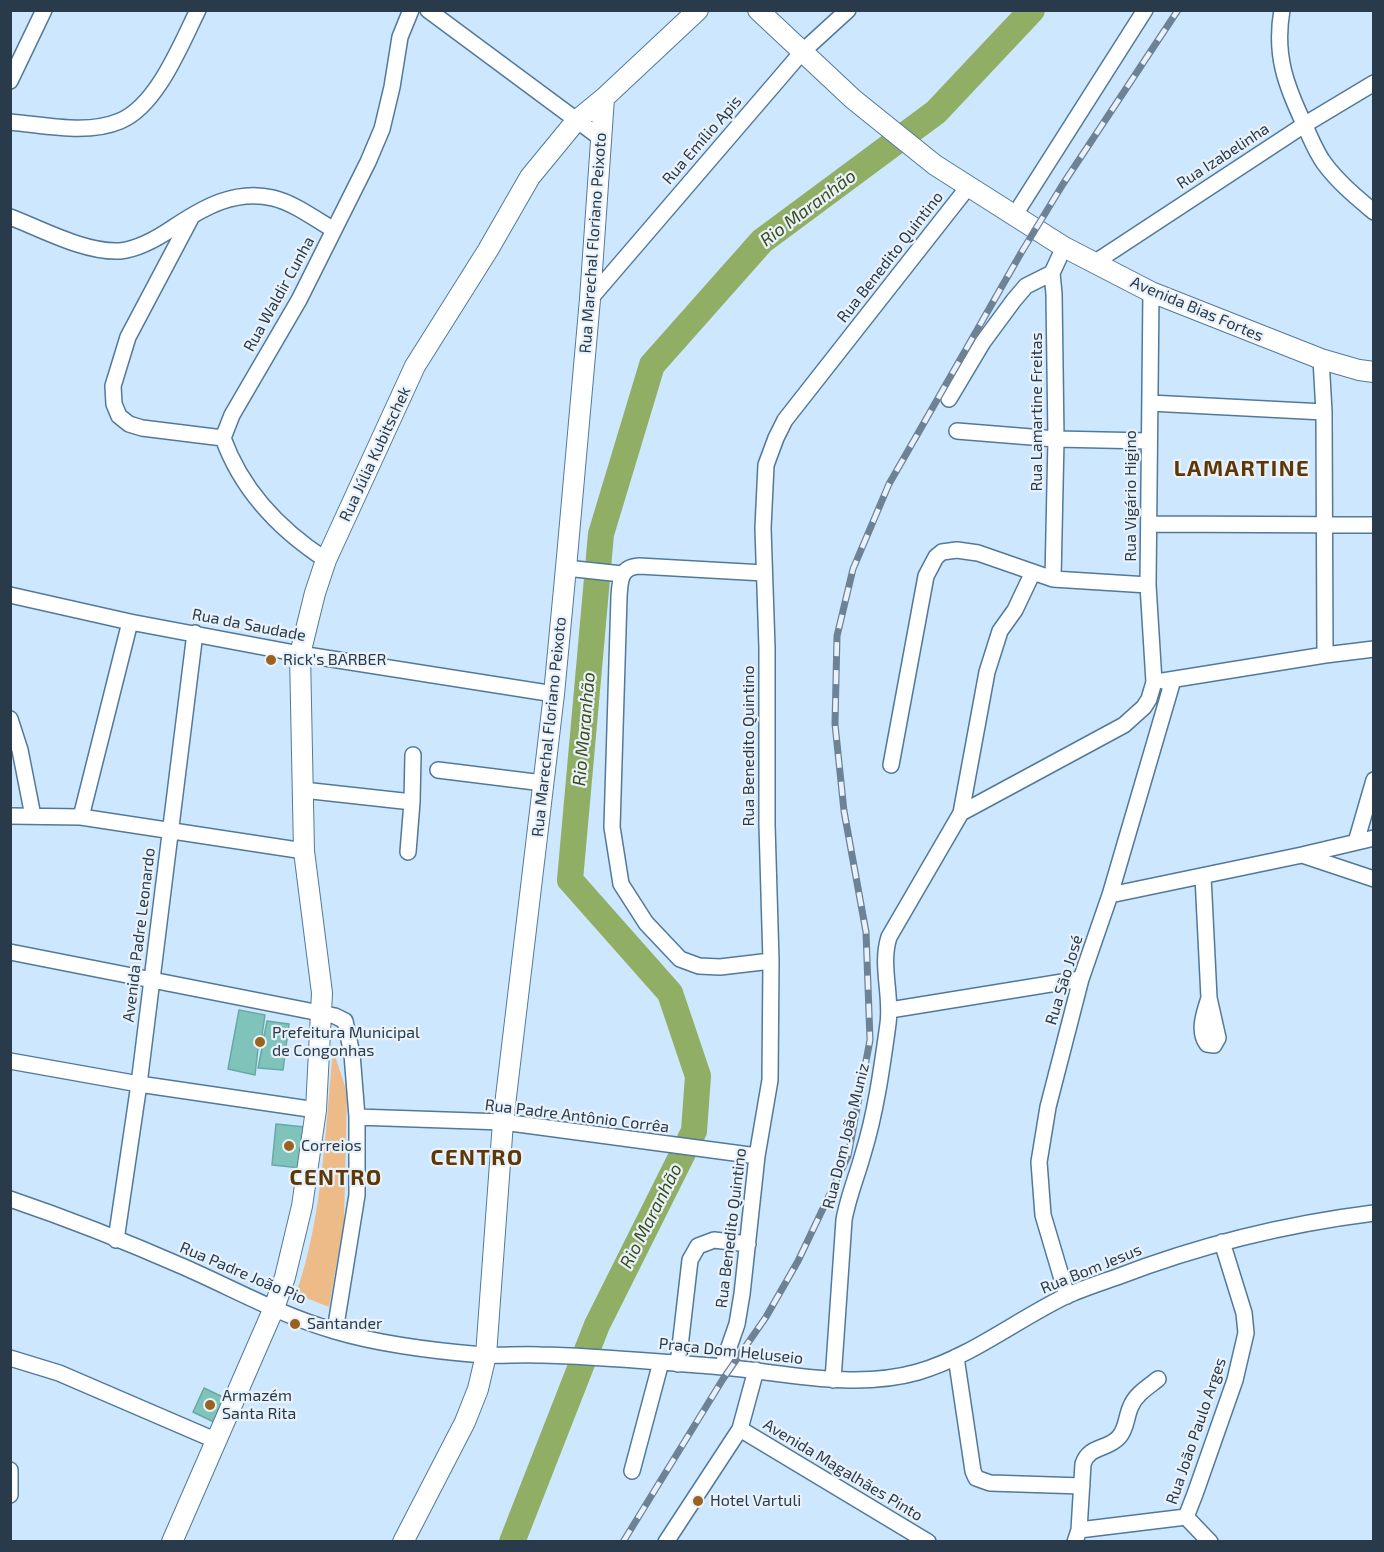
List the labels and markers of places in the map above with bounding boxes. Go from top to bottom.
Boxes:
place label: Rick's BARBER [283,650,386,670]
marker: Rick's BARBER [264,653,278,667]
place label: Prefeitura Municipal de Congonhas [272,1023,420,1061]
marker: Prefeitura Municipal de Congonhas [253,1035,267,1049]
place label: Correios [301,1136,362,1156]
marker: Correios [282,1139,296,1153]
place label: Santander [307,1314,382,1334]
marker: Santander [288,1317,302,1331]
place label: Armazém Santa Rita [222,1386,296,1424]
marker: Armazém Santa Rita [203,1398,217,1412]
place label: Hotel Vartuli [710,1491,801,1511]
marker: Hotel Vartuli [691,1494,705,1508]

